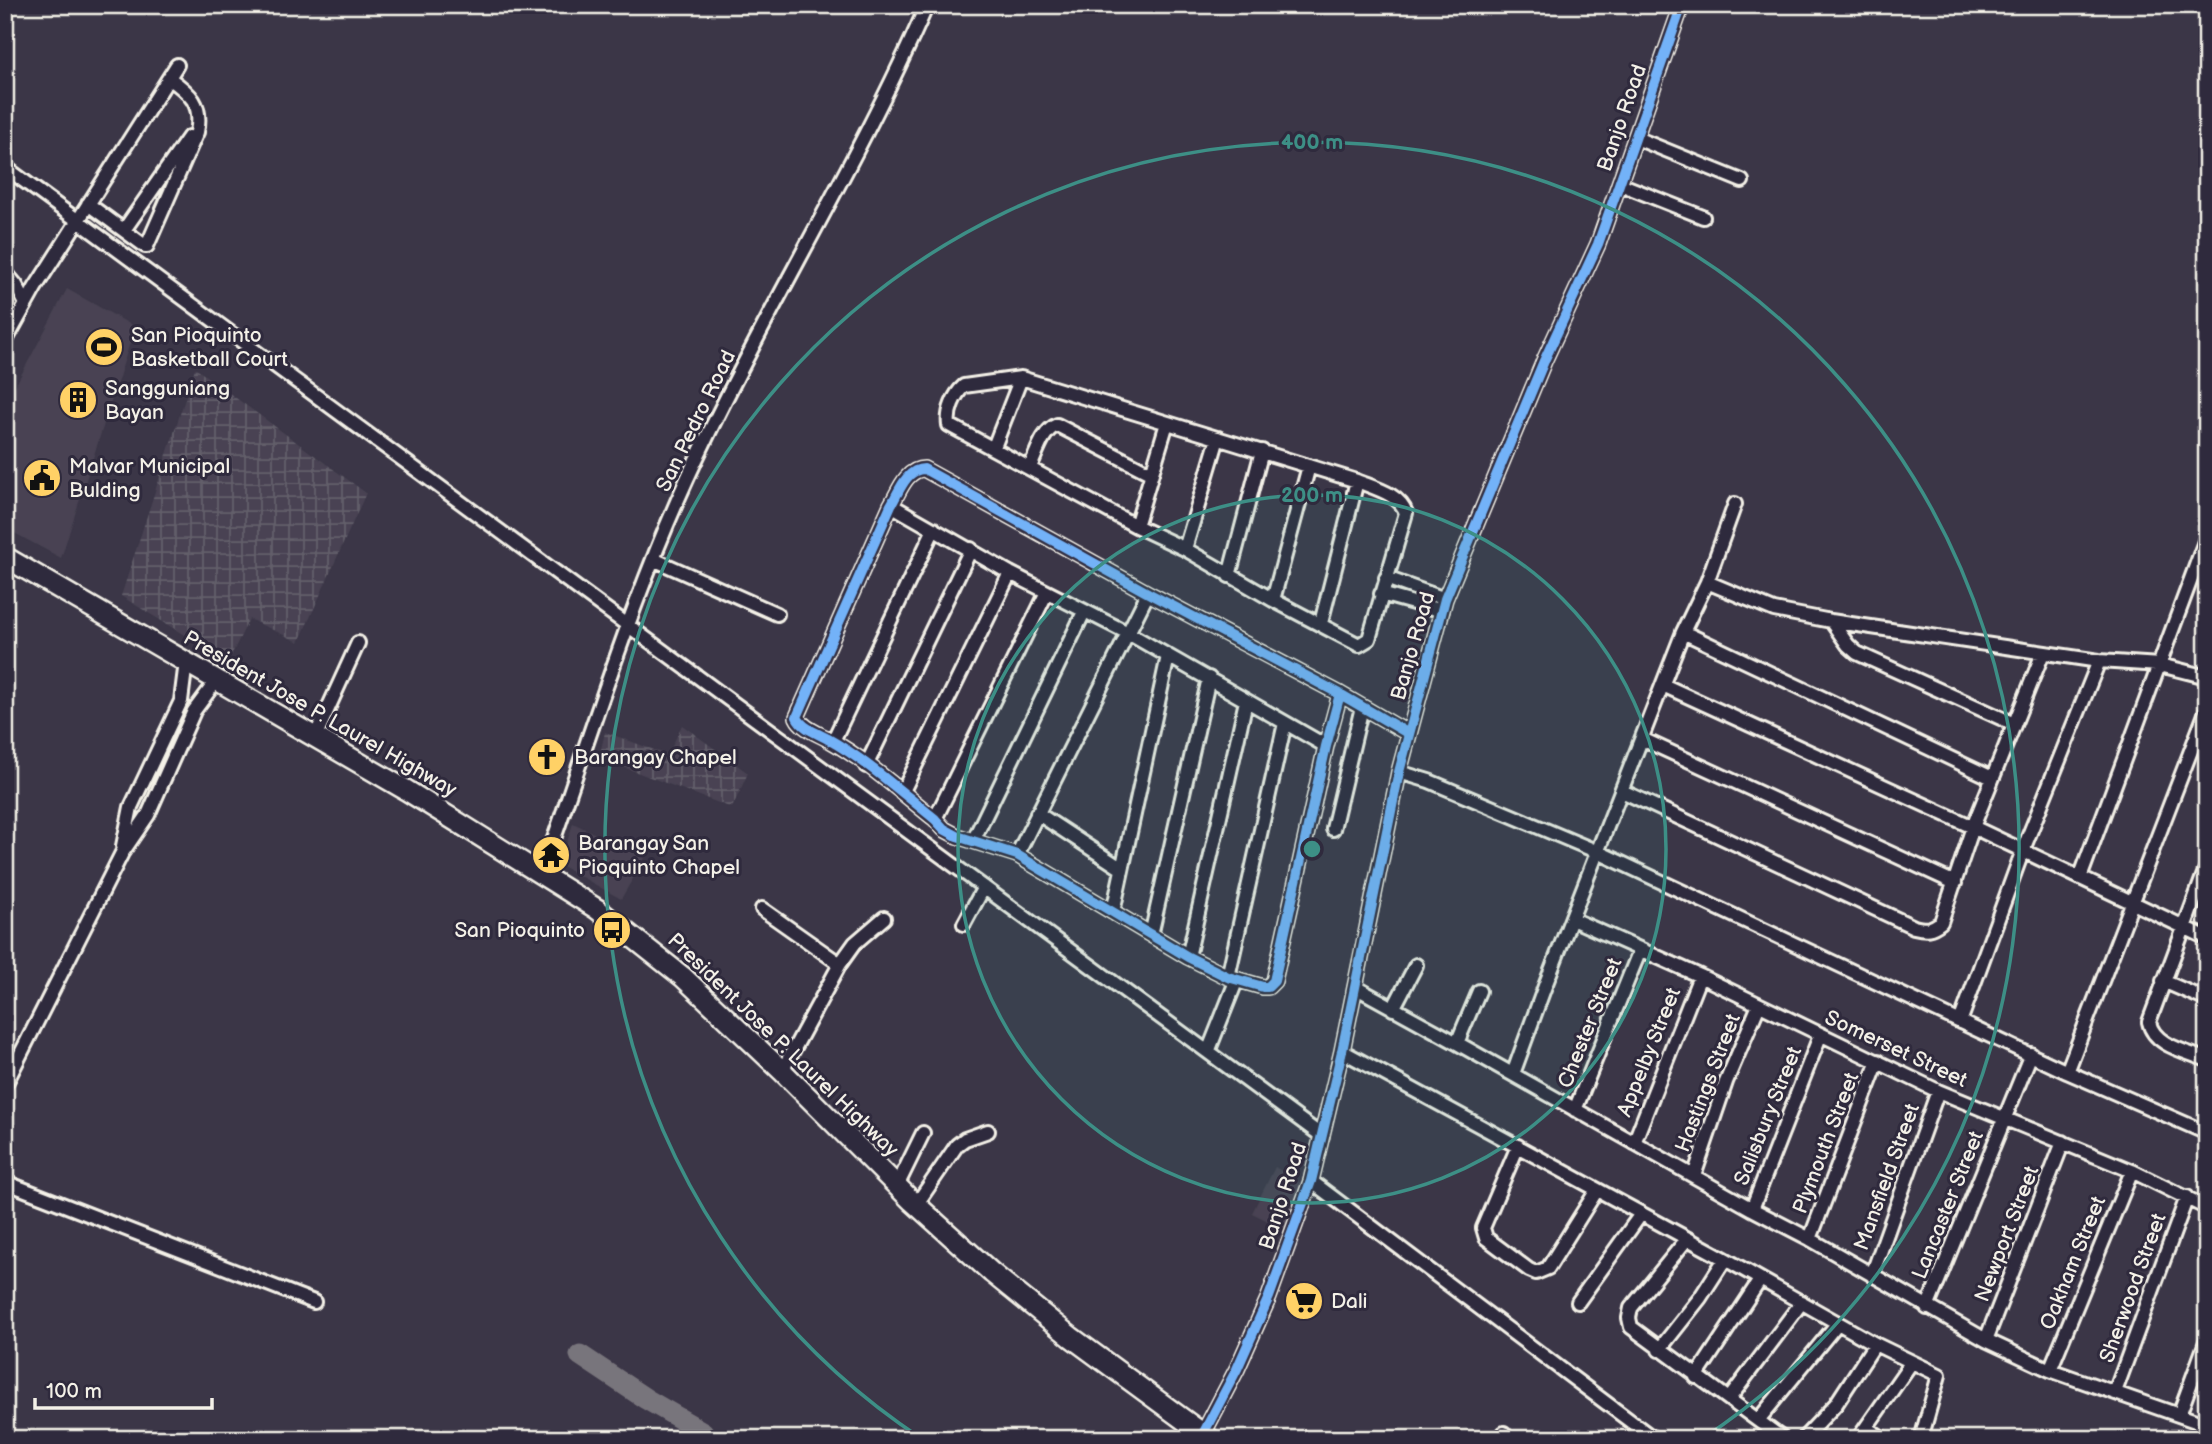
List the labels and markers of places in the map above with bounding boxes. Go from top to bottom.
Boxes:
place label: San Pioquinto Basketball Court [131,323,288,372]
sports icon: San Pioquinto Basketball Court [83,326,125,368]
place label: Sangguniang Bayan [105,376,230,425]
building icon: Sangguniang Bayan [57,379,99,421]
place label: Malvar Municipal Bulding [69,454,230,503]
public building icon: Malvar Municipal Bulding [21,457,63,499]
church icon: Barangay Chapel [526,736,568,778]
place label: Barangay Chapel [574,745,737,770]
place label: Barangay San Pioquinto Chapel [578,831,740,880]
temple icon: Barangay San Pioquinto Chapel [530,834,572,876]
centre of rings [1300,837,1324,861]
bus stop icon: San Pioquinto [591,909,633,951]
place label: San Pioquinto [454,918,585,943]
supermarket icon: Dali [1283,1280,1325,1322]
place label: Dali [1331,1289,1368,1314]

